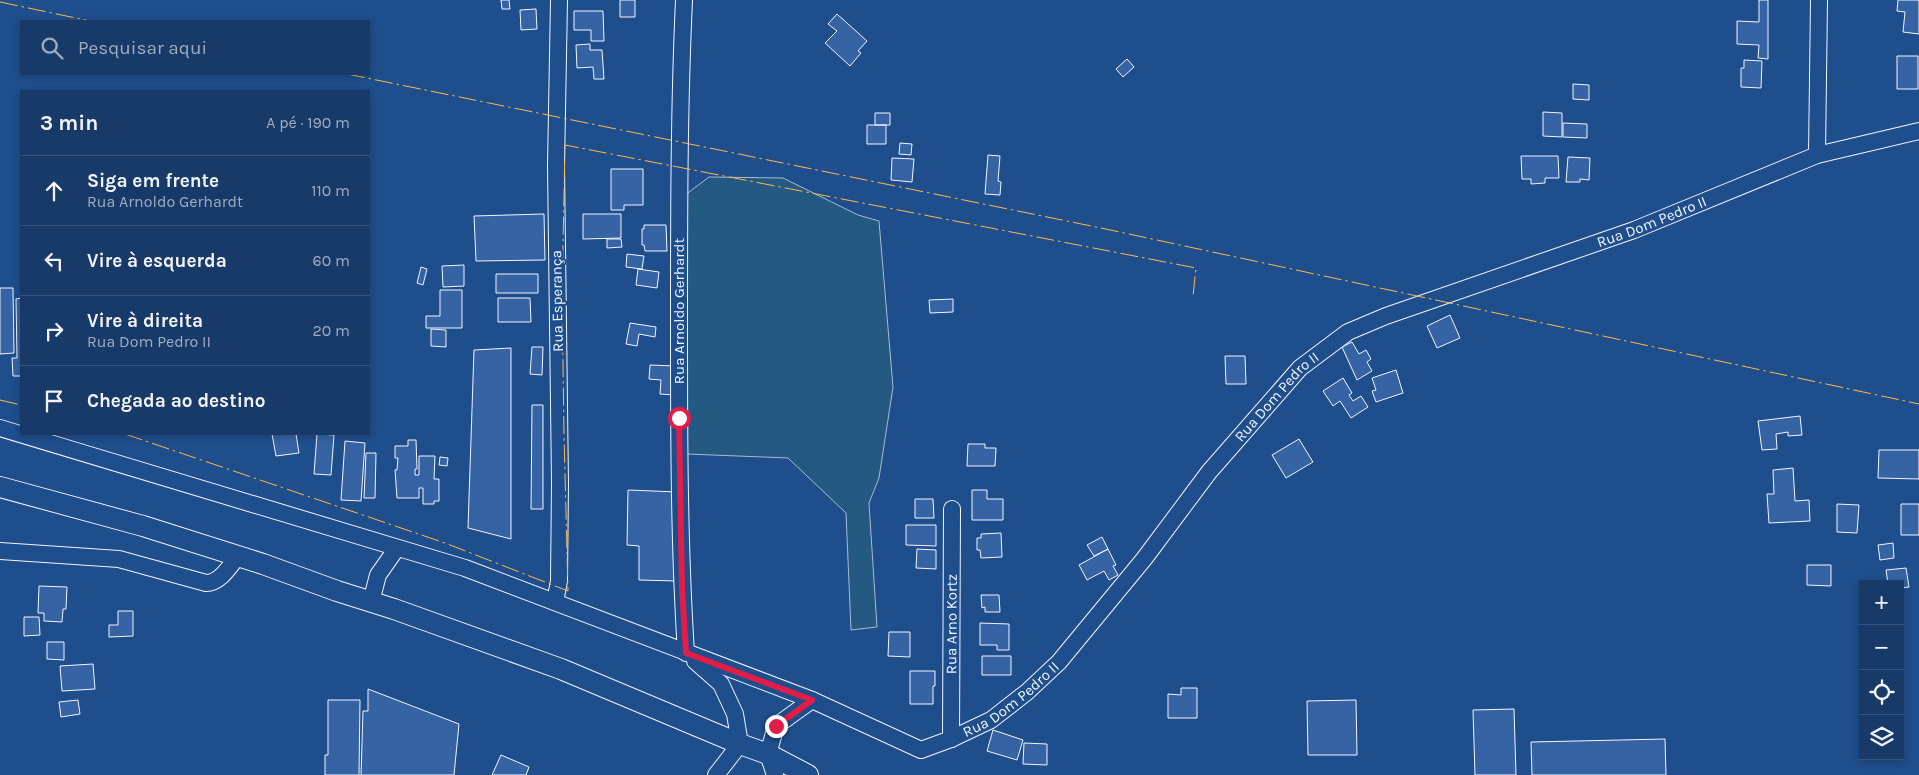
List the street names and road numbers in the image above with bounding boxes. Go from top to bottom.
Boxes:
street label: Rua Dom Pedro II [1594,192,1709,251]
street label: Rua Arnoldo Gerhardt [670,238,688,384]
street label: Rua Esperança [547,250,567,352]
street label: Rua Dom Pedro II [1231,348,1322,445]
street label: Rua Arno Kortz [942,574,961,674]
street label: Rua Dom Pedro II [960,658,1063,741]

